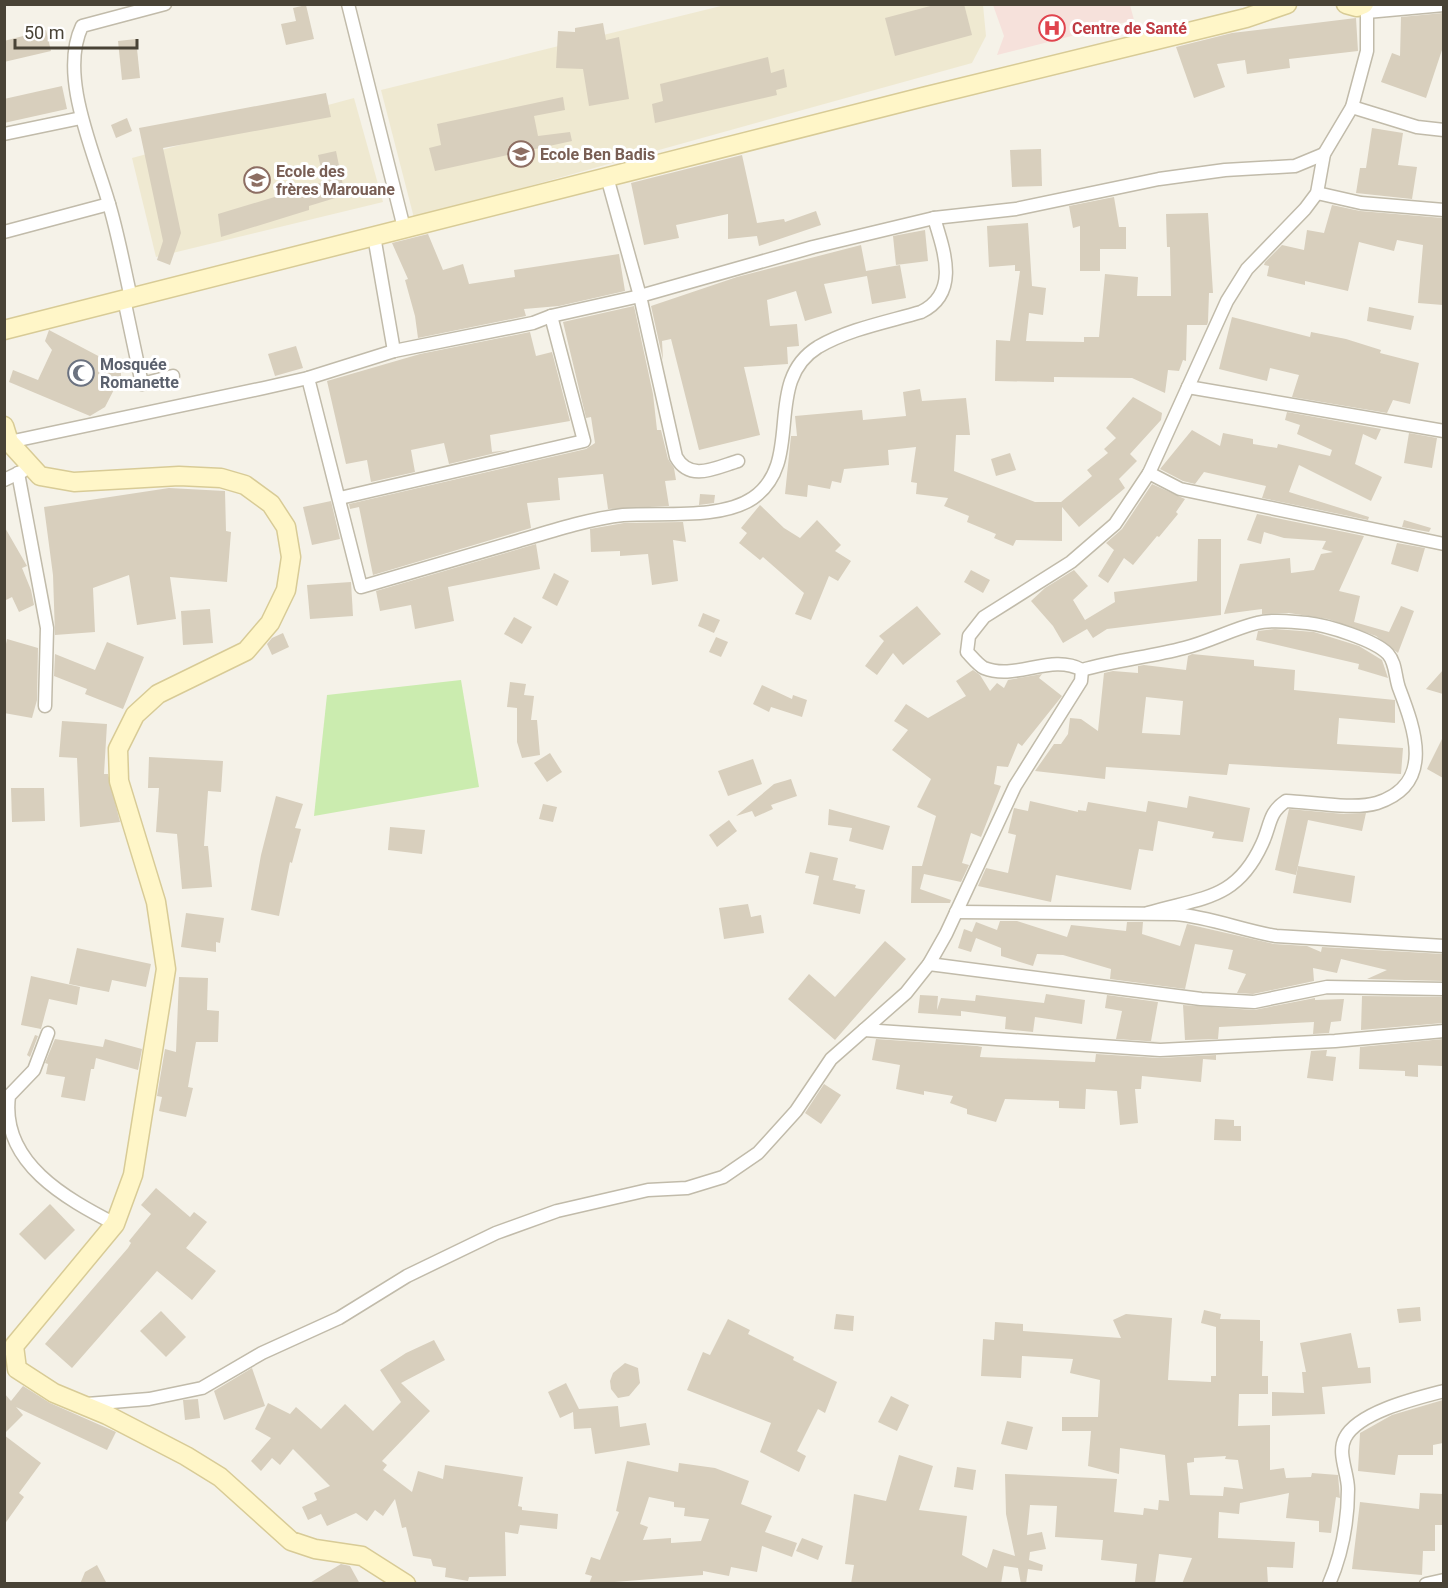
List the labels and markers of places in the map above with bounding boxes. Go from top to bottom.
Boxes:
hospital icon: Centre de Santé [1037,13,1067,43]
place label: Centre de Santé [1072,19,1187,38]
school or university icon: Ecole Ben Badis [506,139,536,169]
place label: Ecole Ben Badis [540,145,655,164]
place label: Ecole des frères Marouane [276,162,395,199]
school or university icon: Ecole des frères Marouane [242,165,272,195]
place label: Mosquée Romanette [100,355,179,392]
mosque icon: Mosquée Romanette [66,358,96,388]

